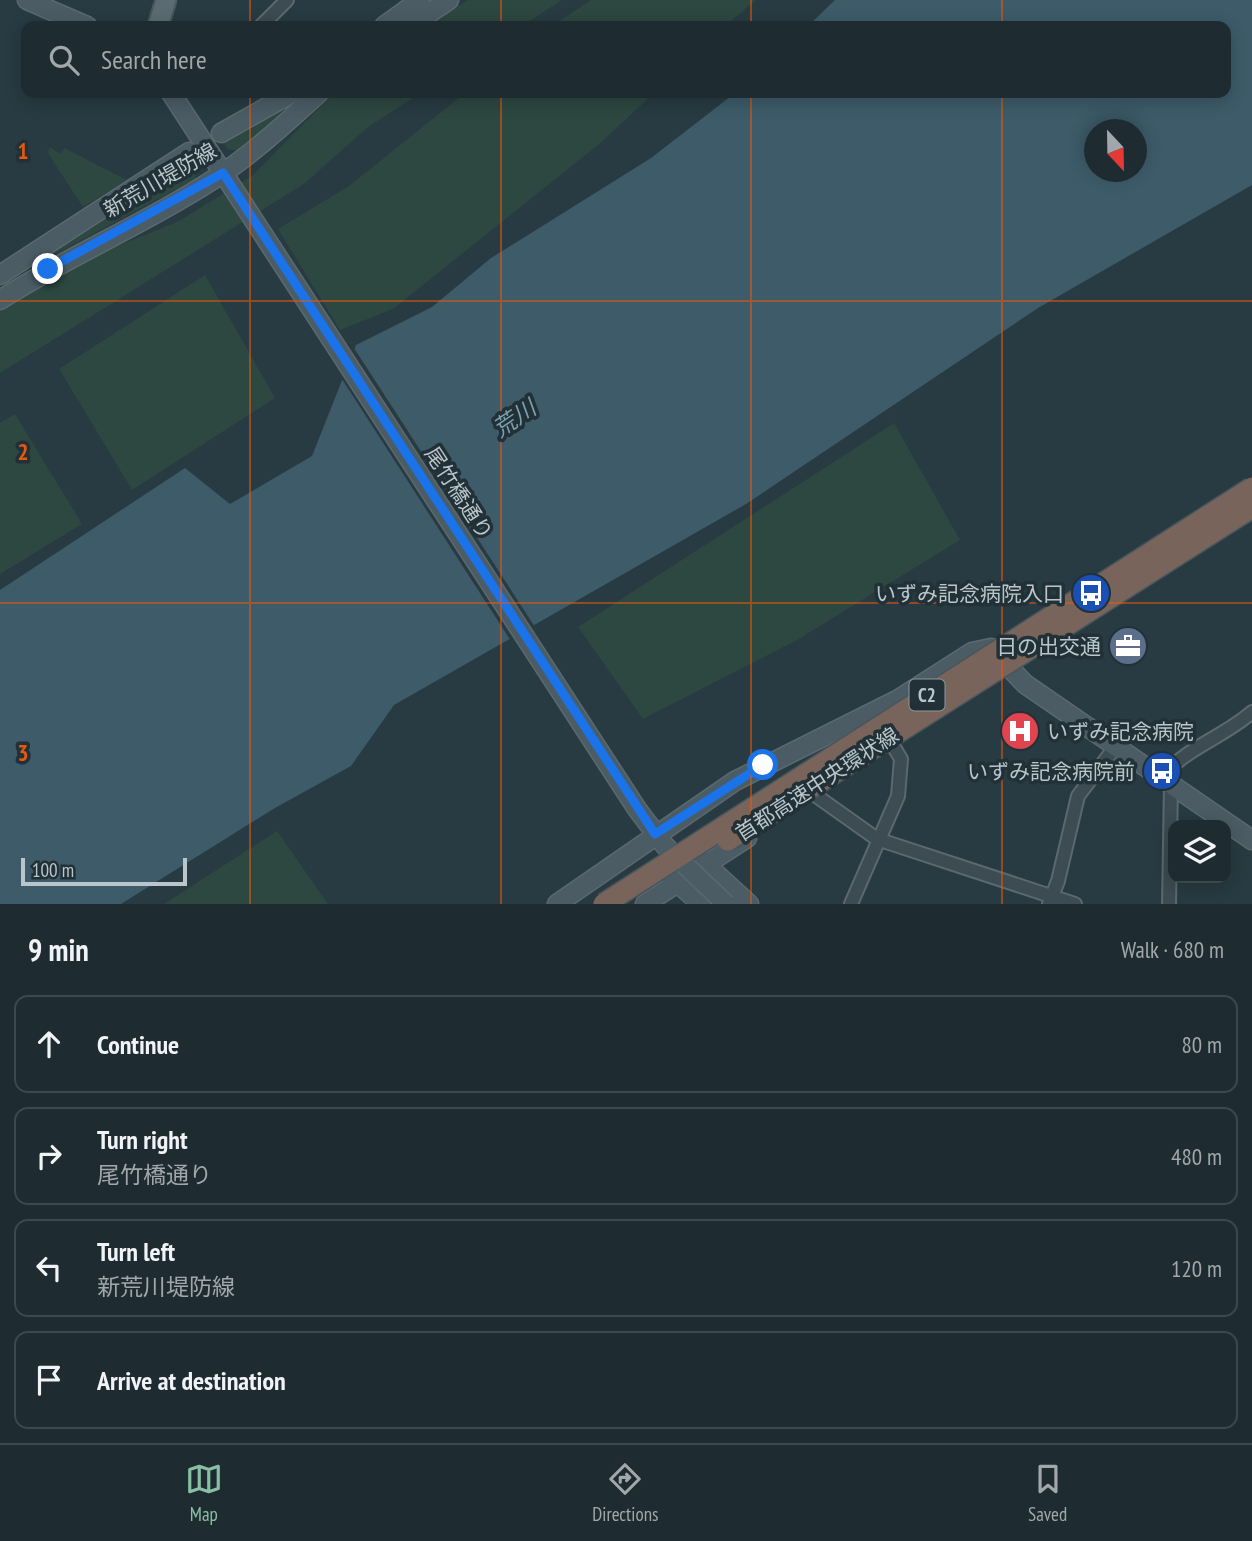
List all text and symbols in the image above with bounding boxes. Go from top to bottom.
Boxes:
search box [21,21,1231,98]
icon: search [45,41,83,79]
text: Search here [101,43,207,76]
north arrow [1084,119,1147,182]
text: 1 [18,136,29,165]
street label: 新荒川堤防線 [99,137,221,223]
route end [32,253,63,284]
water label: 荒川 [487,391,544,443]
text: 2 [18,437,29,466]
street label: 尾竹橋通り [419,442,499,544]
bus stop icon: いずみ記念病院入口 [1070,572,1112,614]
place label: いずみ記念病院入口 [875,580,1064,607]
office icon: 日の出交通 [1107,625,1149,667]
place label: 日の出交通 [996,633,1101,660]
road number: C2 [909,680,944,710]
hospital icon: いずみ記念病院 [999,710,1041,752]
place label: いずみ記念病院 [1047,718,1194,745]
street label: 首都高速中央環状線 [730,721,904,847]
text: 3 [18,738,29,767]
route start [747,749,778,780]
bus stop icon: いずみ記念病院前 [1141,750,1183,792]
place label: いずみ記念病院前 [967,758,1135,785]
map controls [1168,820,1231,883]
button: layers [1168,820,1231,883]
scale bar [21,855,187,887]
text: 100 m [32,858,74,882]
text: 9 min [28,930,89,969]
text: Walk · 680 m [1121,935,1224,964]
icon: ahead [30,1025,68,1063]
text: Continue [97,1028,179,1061]
text: 80 m [1181,1030,1222,1059]
text: Turn right [97,1123,188,1156]
icon: right [30,1137,68,1175]
text: 480 m [1171,1142,1222,1171]
text: 尾竹橋通り [97,1160,212,1189]
text: Turn left [97,1235,175,1268]
icon: left [30,1249,68,1287]
text: 120 m [1171,1254,1222,1283]
text: 新荒川堤防線 [97,1272,235,1301]
icon: arrive [30,1361,68,1399]
text: Arrive at destination [97,1364,286,1397]
tab: Map [185,1460,223,1526]
tab: Directions [592,1460,658,1526]
tab: Saved [1028,1460,1067,1526]

